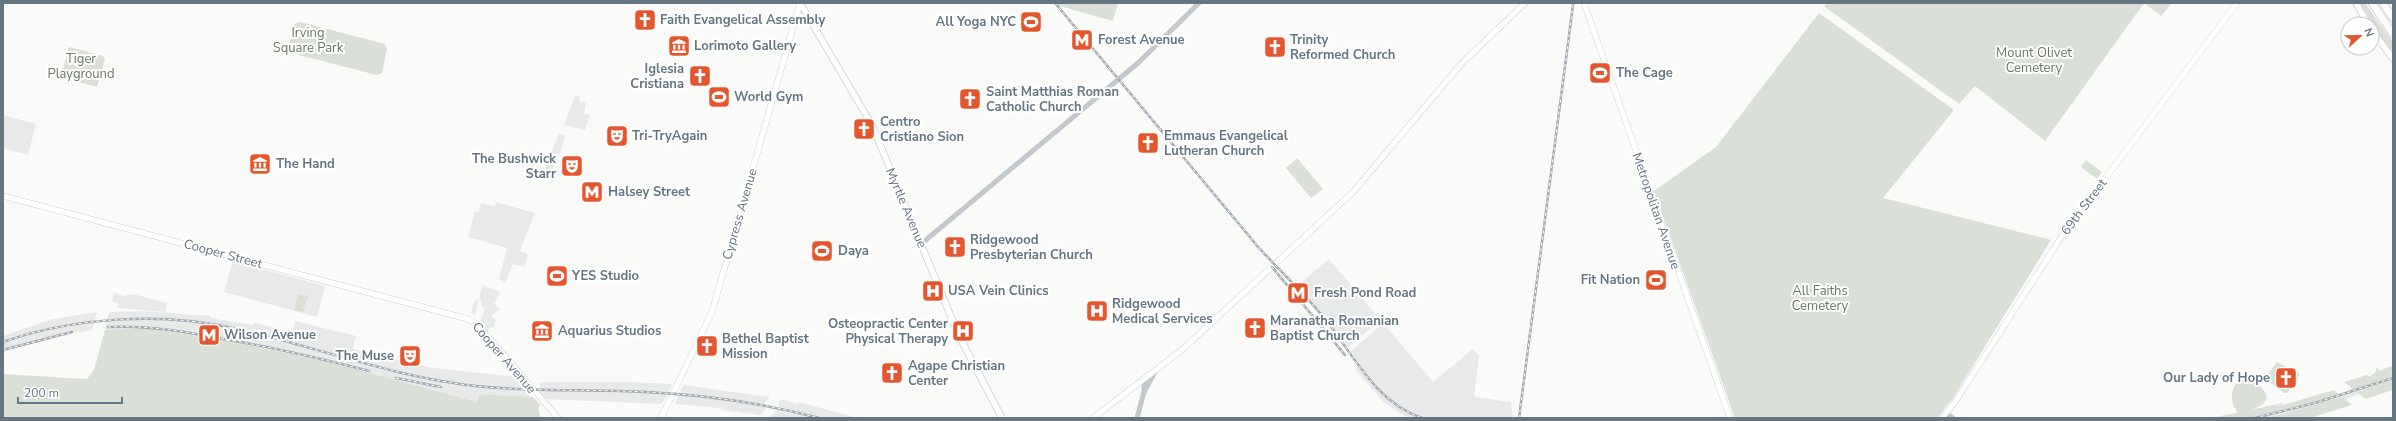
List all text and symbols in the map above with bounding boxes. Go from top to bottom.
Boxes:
church icon: Faith Evangelical Assembly [632,7,658,33]
sports icon: All Yoga NYC [1018,9,1044,35]
place label: Faith Evangelical Assembly [660,11,825,29]
place label: All Yoga NYC [936,13,1016,31]
north arrow [2340,16,2380,56]
park label: Irving Square Park [273,24,344,57]
text: N [2360,26,2377,39]
metro station icon: Forest Avenue [1069,27,1095,53]
place label: Forest Avenue [1098,31,1185,49]
place label: Trinity Reformed Church [1290,31,1395,64]
museum icon: Lorimoto Gallery [666,33,692,59]
church icon: Trinity Reformed Church [1262,34,1288,60]
place label: Lorimoto Gallery [694,37,796,55]
park label: Mount Olivet Cemetery [1996,44,2072,77]
park label: Tiger Playground [47,50,115,83]
place label: Iglesia Cristiana [630,60,684,93]
sports icon: The Cage [1587,60,1613,86]
church icon: Iglesia Cristiana [687,63,713,89]
place label: The Cage [1616,64,1673,82]
place label: Saint Matthias Roman Catholic Church [986,83,1119,116]
sports icon: World Gym [706,84,732,110]
church icon: Saint Matthias Roman Catholic Church [957,86,983,112]
place label: World Gym [734,88,803,106]
place label: Centro Cristiano Sion [880,113,964,146]
church icon: Centro Cristiano Sion [851,116,877,142]
theatre icon: Tri-TryAgain [604,123,630,149]
place label: Tri-TryAgain [632,127,707,145]
place label: Emmaus Evangelical Lutheran Church [1164,127,1289,160]
church icon: Emmaus Evangelical Lutheran Church [1135,130,1161,156]
place label: The Bushwick Starr [472,150,557,183]
street label: Metropolitan Avenue [1628,150,1684,272]
museum icon: The Hand [247,151,273,177]
theatre icon: The Bushwick Starr [559,153,585,179]
place label: The Hand [276,155,335,173]
street label: Myrtle Avenue [881,165,931,251]
street label: Cypress Avenue [718,166,762,262]
street label: 69th Street [2057,175,2111,239]
metro station icon: Halsey Street [579,179,605,205]
place label: Halsey Street [608,183,691,201]
place label: Ridgewood Presbyterian Church [970,231,1093,264]
church icon: Ridgewood Presbyterian Church [942,234,968,260]
street label: Cooper Street [182,235,265,273]
sports icon: Daya [809,238,835,264]
place label: Daya [838,242,869,260]
sports icon: YES Studio [544,263,570,289]
place label: YES Studio [571,267,639,285]
sports icon: Fit Nation [1643,267,1669,293]
place label: Fit Nation [1581,271,1640,289]
hospital icon: USA Vein Clinics [920,278,946,304]
metro station icon: Fresh Pond Road [1285,280,1311,306]
place label: USA Vein Clinics [948,282,1049,300]
park label: All Faiths Cemetery [1792,282,1848,315]
place label: Fresh Pond Road [1314,284,1416,302]
place label: Ridgewood Medical Services [1112,295,1213,328]
hospital icon: Ridgewood Medical Services [1084,298,1110,324]
place label: Maranatha Romanian Baptist Church [1270,312,1399,345]
place label: Osteopractic Center Physical Therapy [828,315,949,348]
church icon: Maranatha Romanian Baptist Church [1242,315,1268,341]
street label: Cooper Avenue [468,318,540,398]
museum icon: Aquarius Studios [529,318,555,344]
hospital icon: Osteopractic Center Physical Therapy [950,318,976,344]
metro station icon: Wilson Avenue [196,322,222,348]
place label: Aquarius Studios [558,322,661,340]
place label: Wilson Avenue [224,326,316,344]
place label: Bethel Baptist Mission [722,330,810,363]
church icon: Bethel Baptist Mission [694,333,720,359]
theatre icon: The Muse [397,343,423,369]
place label: The Muse [336,347,394,365]
place label: Agape Christian Center [908,357,1005,390]
church icon: Agape Christian Center [879,360,905,386]
church icon: Our Lady of Hope [2273,365,2299,391]
place label: Our Lady of Hope [2163,369,2270,387]
scale bar [18,379,122,405]
text: 200 m [24,385,59,401]

